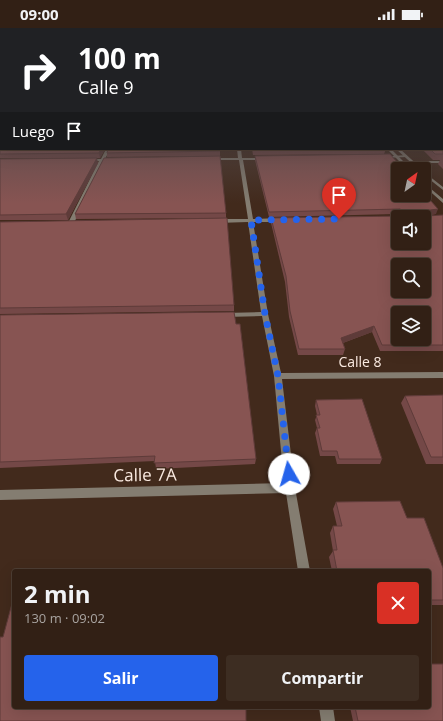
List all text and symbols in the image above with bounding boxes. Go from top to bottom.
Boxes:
text: 09:00 [20,4,59,24]
text: 100 m [78,39,161,77]
icon: right [12,44,64,96]
text: Calle 9 [78,75,134,99]
icon: arrive [63,120,85,142]
text: Luego [12,121,55,141]
north arrow [391,162,431,202]
map controls [391,162,431,346]
pin [322,178,356,219]
icon: arrive [328,184,350,206]
button: sound [391,210,431,250]
button: search [391,258,431,298]
button: layers [391,306,431,346]
street label: Calle 8 [338,352,382,371]
position arrow [268,453,310,495]
street label: Calle 7A [113,462,177,487]
text: 2 min [24,577,91,610]
button: close [377,582,419,624]
text: 130 m · 09:02 [24,609,105,627]
button: Salir [24,655,218,701]
button: Compartir [226,655,419,701]

